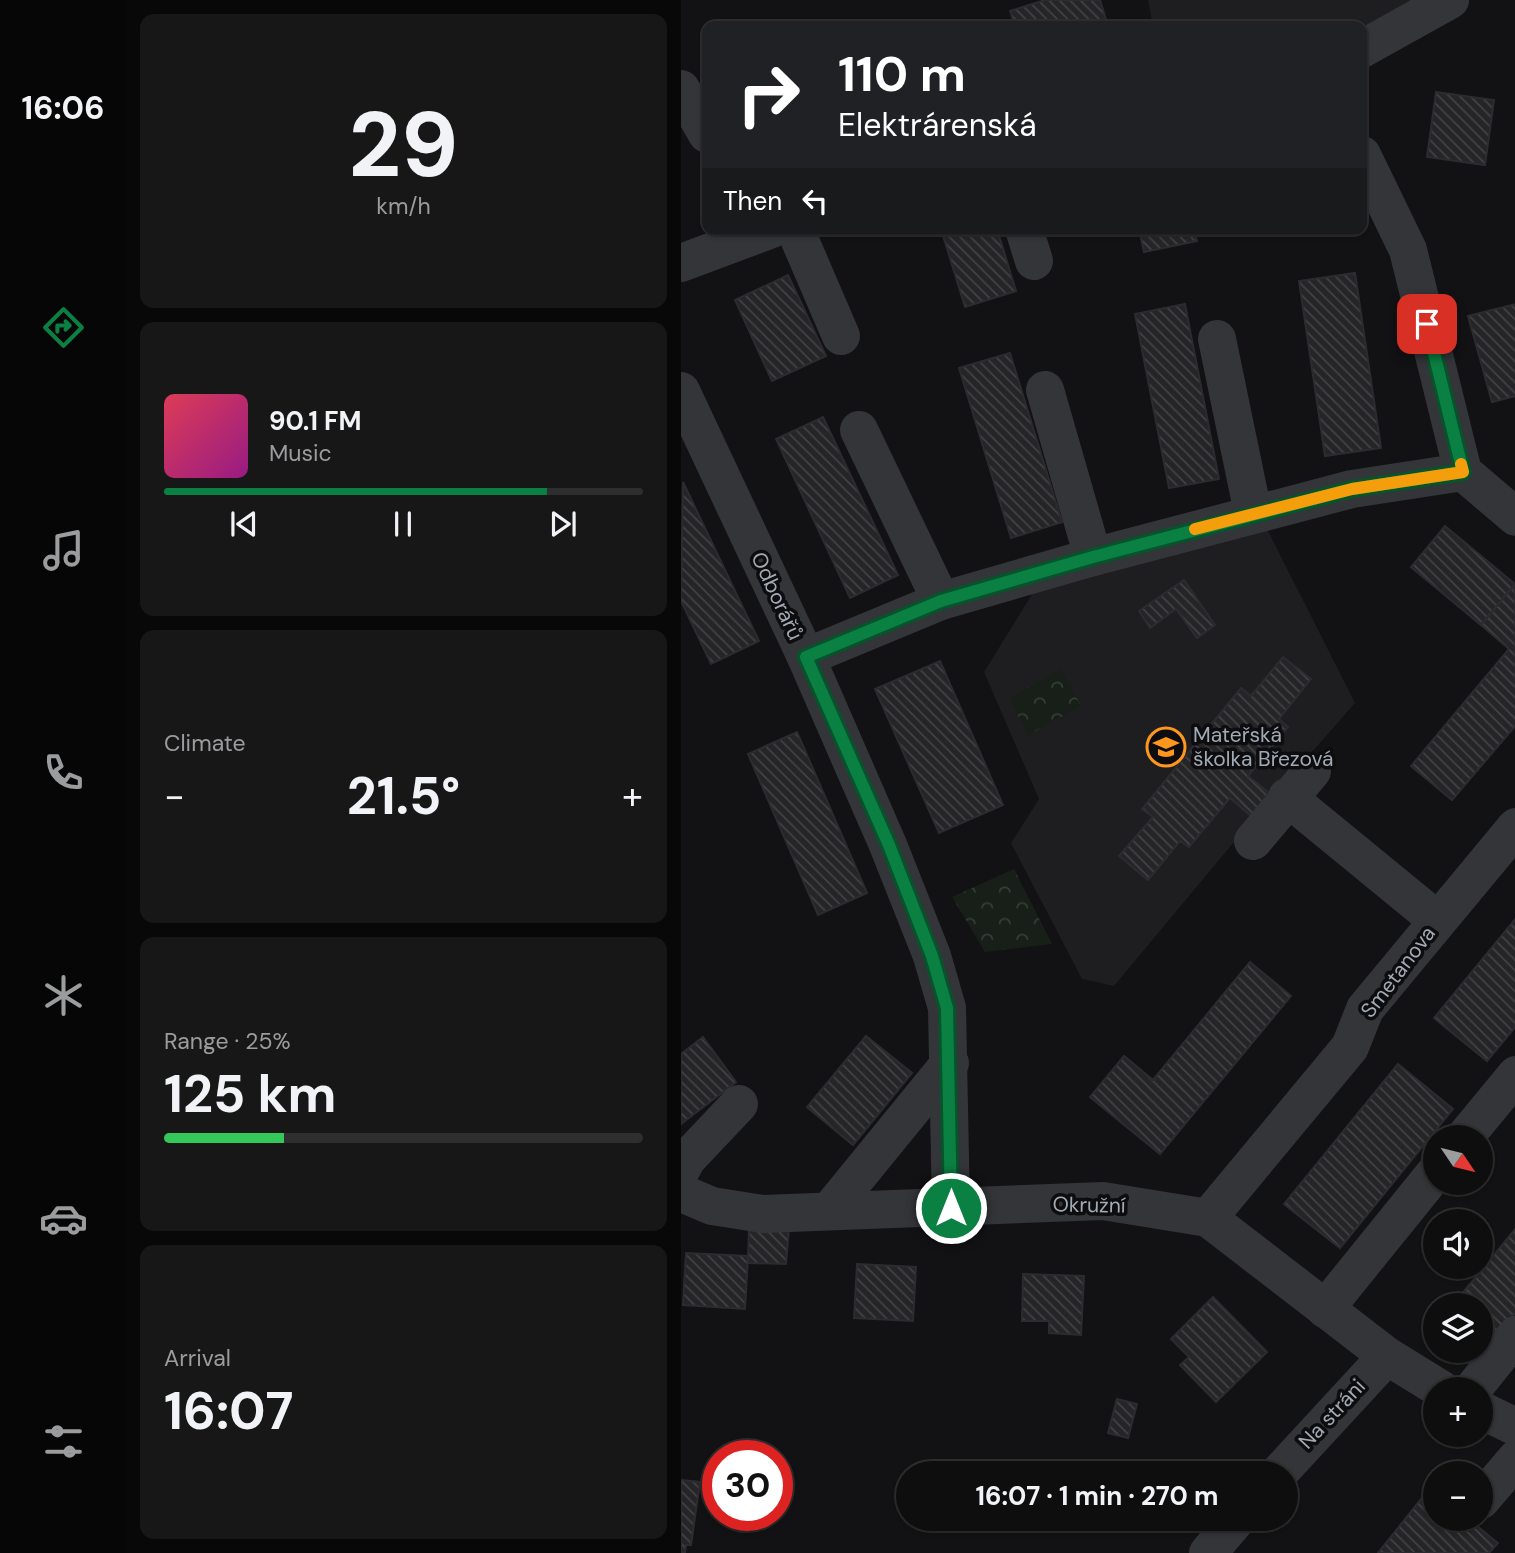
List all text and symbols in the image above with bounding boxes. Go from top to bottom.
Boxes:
text: 110 m [838,42,966,106]
icon: right [723,49,814,140]
text: 29 [349,86,458,204]
text: 16:06 [22,87,104,129]
text: Elektrárenská [838,104,1037,146]
icon: left [796,182,834,220]
text: Then [723,184,782,218]
text: km/h [376,191,431,221]
pin [1397,294,1457,354]
icon: directions [39,303,88,352]
icon: arrive [1408,305,1446,343]
text: 90.1 FM [269,404,362,438]
text: Music [269,438,332,468]
icon: previous [225,505,263,543]
icon: pause [384,505,422,543]
icon: next [544,505,582,543]
icon: music [39,526,88,575]
street label: Odborářů [744,547,810,645]
place label: Mateřská školka Březová [1193,721,1334,773]
school or university icon: Mateřská školka Březová [1145,726,1187,768]
text: Climate [164,728,246,758]
icon: phone [39,748,88,797]
text: 21.5° [347,762,460,830]
text: − [164,771,185,821]
text: + [622,771,643,821]
street label: Smetanova [1354,920,1442,1024]
icon: climate [39,971,88,1020]
text: Range · 25% [164,1026,291,1056]
text: 125 km [164,1060,336,1128]
north arrow [1423,1125,1493,1195]
map controls [1423,1125,1493,1531]
position arrow [914,1171,988,1245]
street label: Okružní [1052,1190,1126,1220]
icon: car [39,1194,88,1243]
button: sound [1423,1209,1493,1279]
button: layers [1423,1293,1493,1363]
text: Arrival [164,1343,231,1373]
street label: Na stráni [1292,1373,1372,1455]
text: 16:07 [164,1377,293,1445]
button: + [1423,1377,1493,1447]
icon: filters [39,1417,88,1466]
speed limit sign: 30 [702,1440,793,1531]
button: − [1423,1461,1493,1531]
text: 16:07 · 1 min · 270 m [976,1479,1218,1513]

